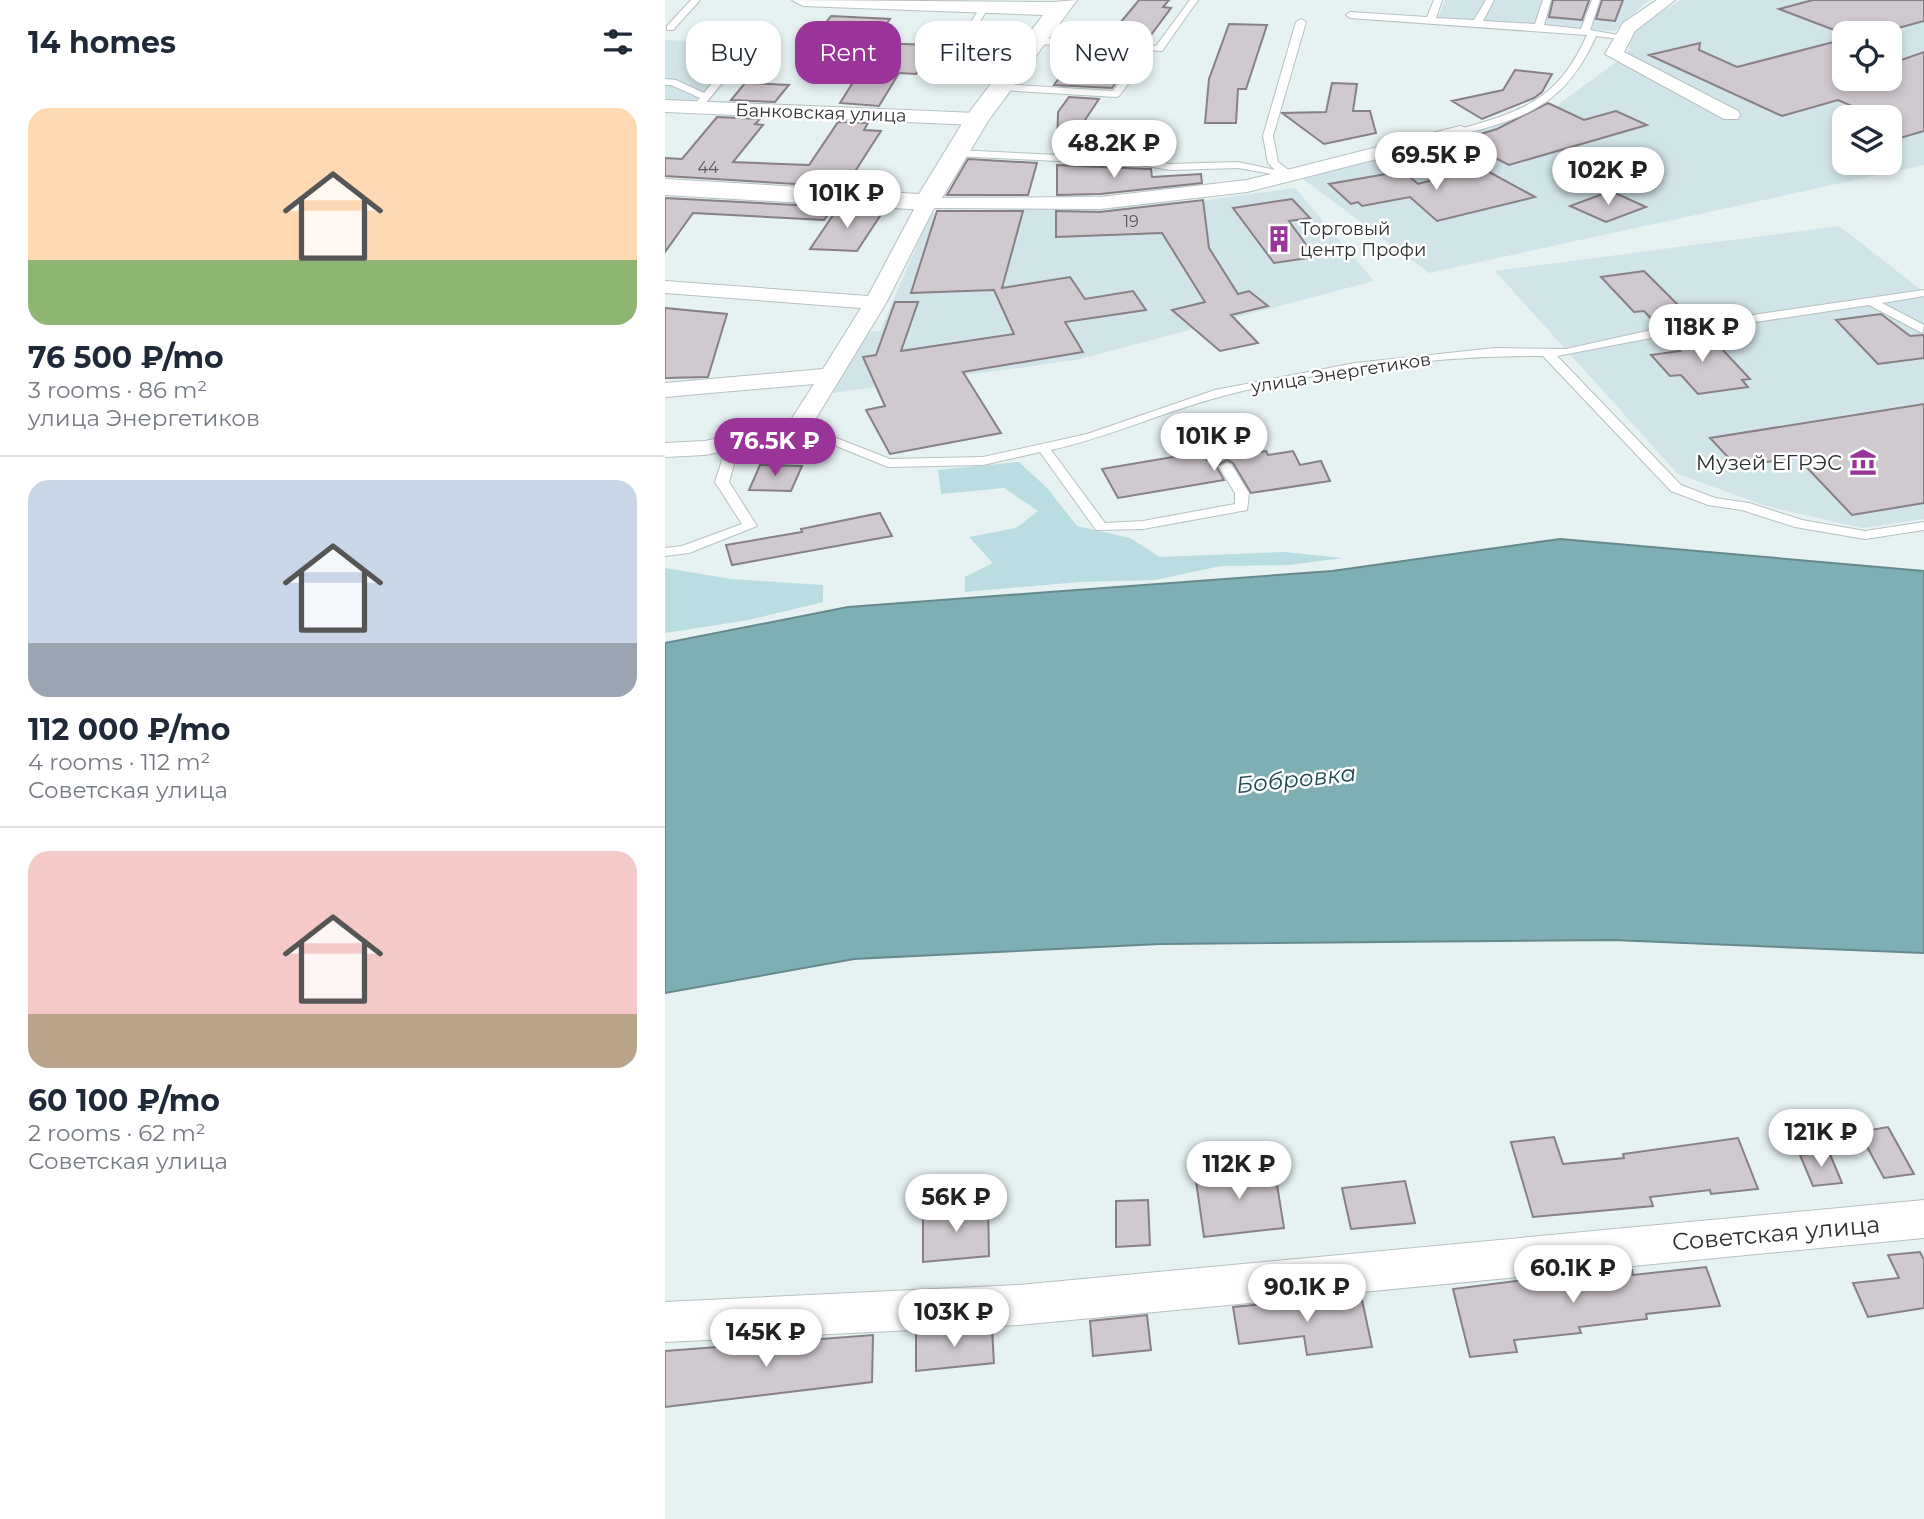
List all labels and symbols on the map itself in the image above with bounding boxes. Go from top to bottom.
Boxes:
street label: Банковская улица [735,99,907,127]
pin: 48.2K ₽ [1049,120,1179,180]
pin: 69.5K ₽ [1371,132,1501,192]
pin: 102K ₽ [1551,148,1665,207]
house number: 44 [697,158,719,177]
pin: 101K ₽ [790,170,904,230]
house number: 19 [1123,212,1139,231]
place label: Торговый центр Профи [1300,218,1426,261]
building icon: Торговый центр Профи [1264,224,1294,254]
pin: 118K ₽ [1645,304,1759,364]
street label: улица Энергетиков [1249,348,1432,398]
pin: 101K ₽ [1157,414,1271,473]
pin: 76.5K ₽ [710,419,840,478]
museum icon: Музей ЕГРЭС [1848,447,1878,477]
place label: Музей ЕГРЭС [1696,450,1842,475]
water label: Бобровка [1235,759,1357,799]
pin: 121K ₽ [1764,1110,1878,1169]
pin: 112K ₽ [1182,1142,1296,1201]
pin: 56K ₽ [907,1174,1005,1234]
street label: Советская улица [1671,1209,1881,1257]
pin: 60.1K ₽ [1508,1246,1638,1305]
pin: 90.1K ₽ [1242,1264,1372,1324]
pin: 103K ₽ [897,1290,1011,1349]
pin: 145K ₽ [709,1310,823,1369]

